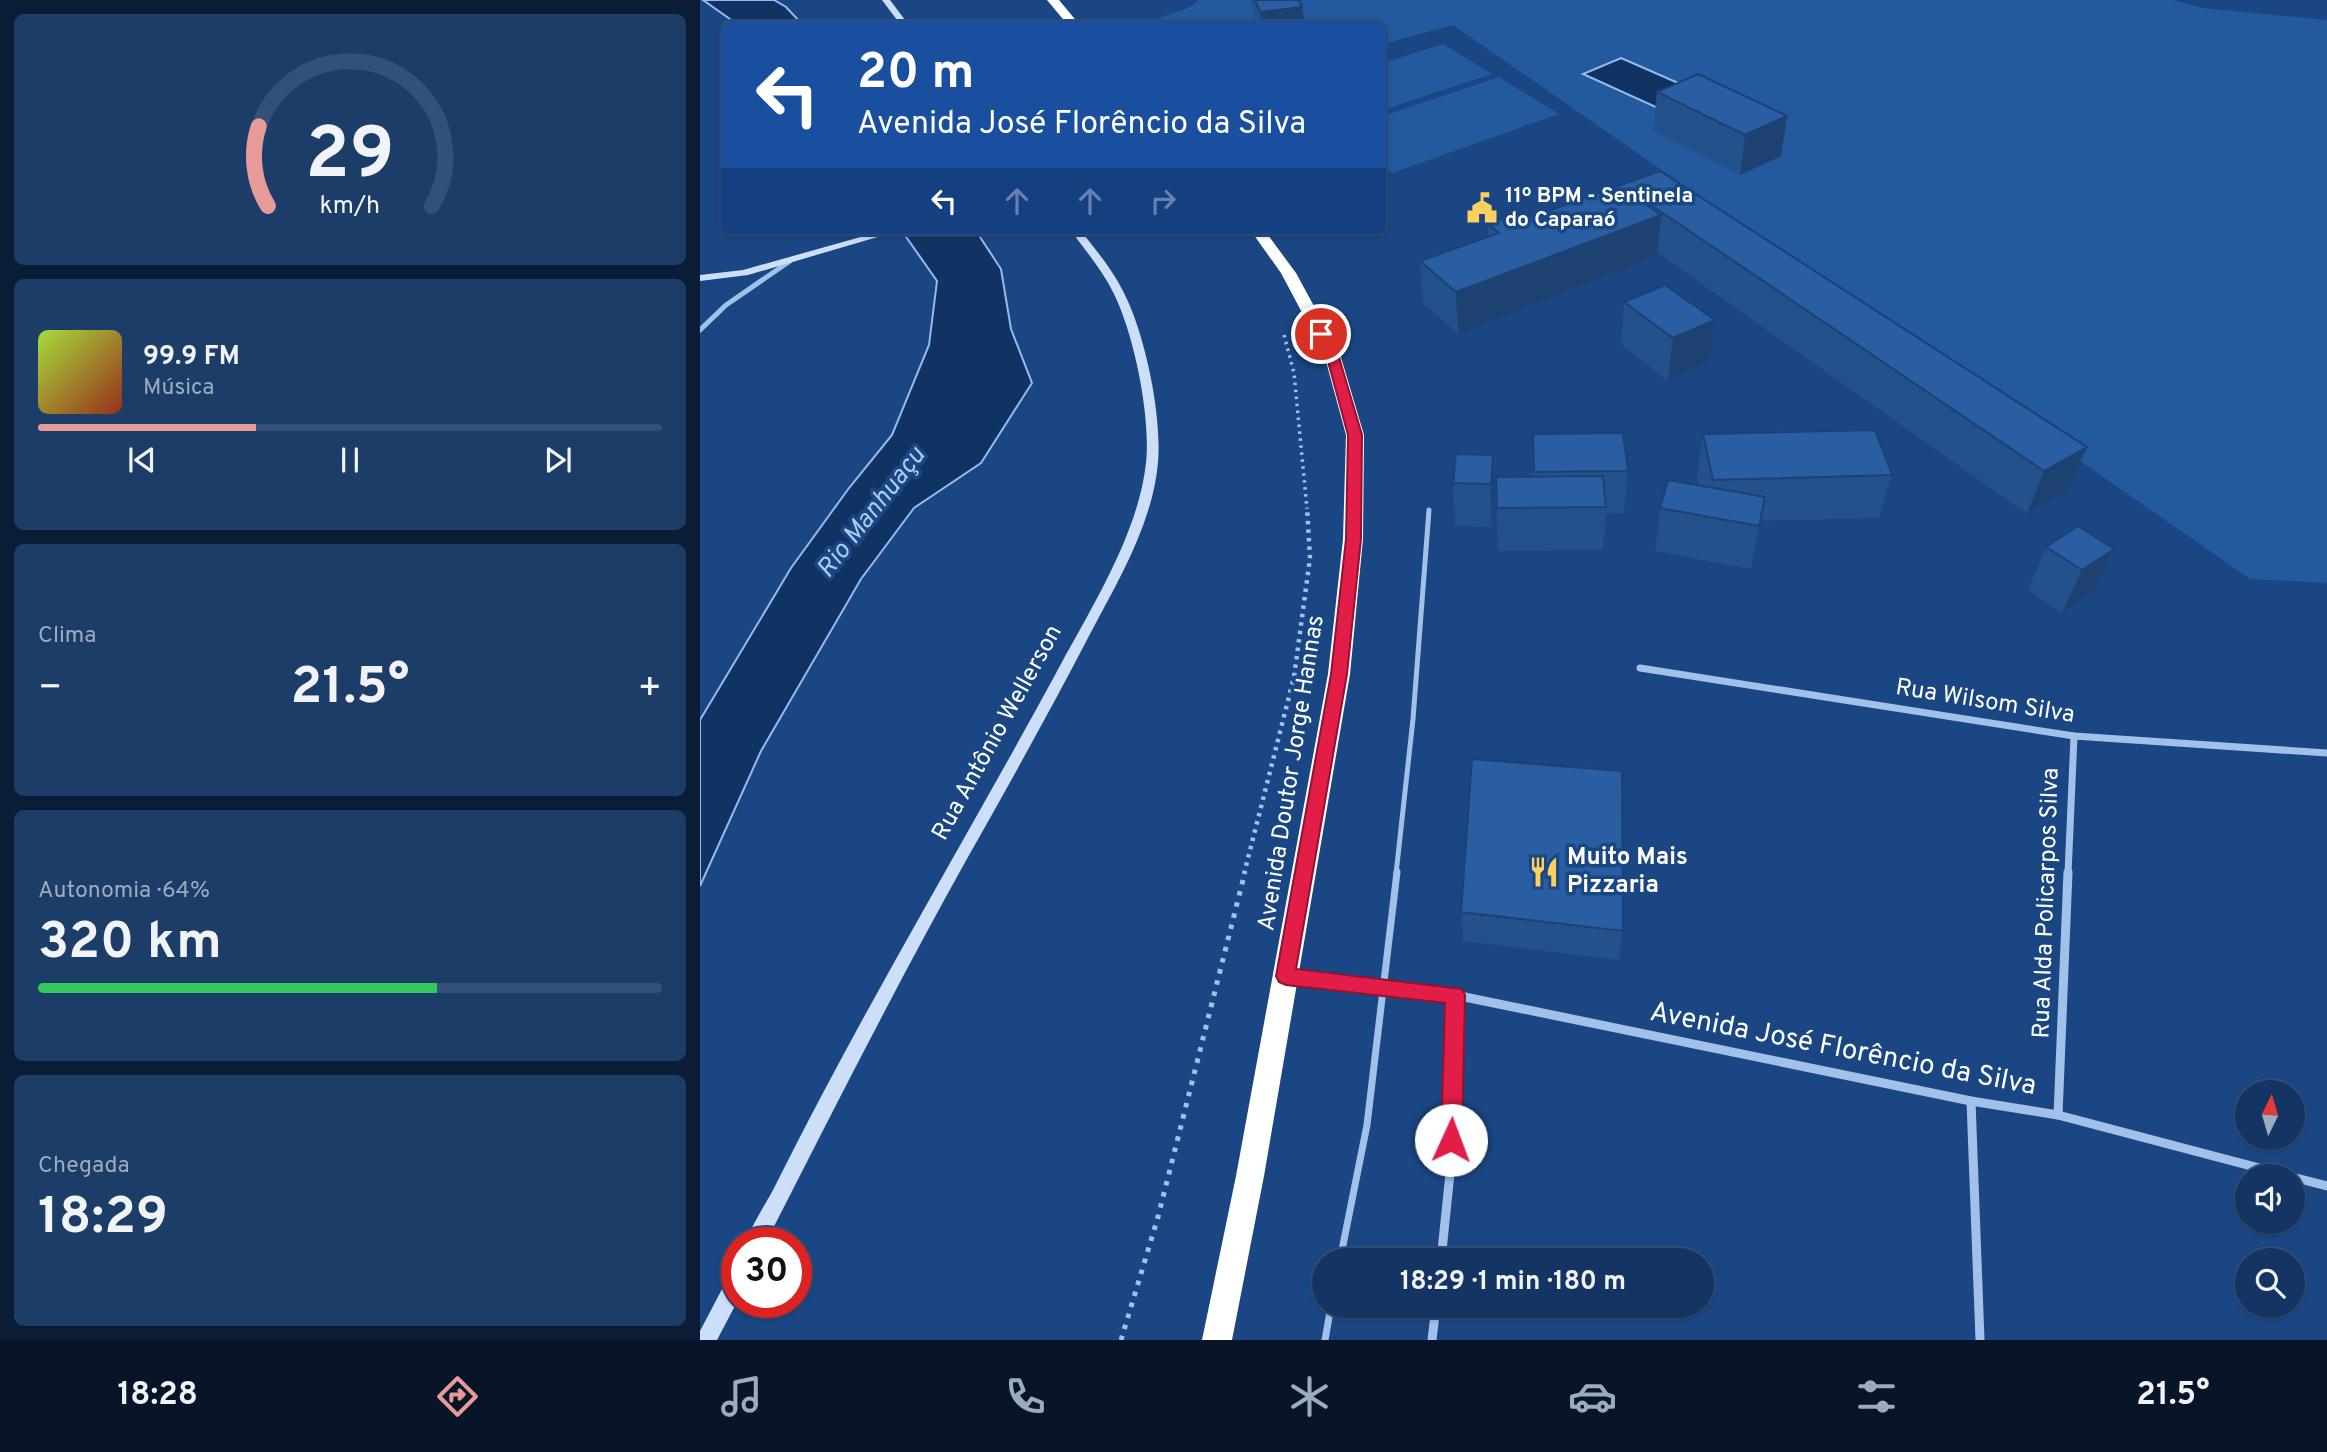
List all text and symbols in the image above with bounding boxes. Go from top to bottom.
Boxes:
text: 20 m [857,44,974,106]
icon: left [742,49,833,140]
text: Avenida José Florêncio da Silva [857,105,1306,145]
text: 29 [305,112,395,204]
icon: left [925,182,963,220]
icon: ahead [998,182,1036,220]
icon: ahead [1071,182,1109,220]
icon: right [1144,182,1182,220]
place label: 11º BPM - Sentinela do Caparaó [1505,183,1693,234]
text: km/h [320,190,380,222]
public building icon: 11º BPM - Sentinela do Caparaó [1465,191,1499,225]
pin [1291,304,1351,364]
icon: arrive [1302,315,1340,353]
text: 99.9 FM [143,341,240,374]
text: Música [143,374,214,403]
water label: Rio Manhuaçu [810,440,934,585]
icon: previous [123,441,161,479]
icon: pause [331,441,369,479]
icon: next [539,441,577,479]
street label: Avenida Doutor Jorge Hannas [1252,613,1332,933]
street label: Rua Antônio Wellerson [926,620,1070,846]
text: Clima [38,622,96,651]
text: 21.5° [291,656,409,722]
text: − [38,665,63,714]
text: + [637,665,662,714]
street label: Rua Wilsom Silva [1893,673,2077,731]
street label: Rua Alda Policarpos Silva [2027,767,2067,1039]
place label: Muito Mais Pizzaria [1567,843,1688,901]
restaurant icon: Muito Mais Pizzaria [1527,855,1561,889]
text: Autonomia · 64% [38,877,210,906]
text: 320 km [38,911,222,977]
street label: Avenida José Florêncio da Silva [1647,995,2039,1105]
north arrow [2235,1080,2305,1150]
map controls [2235,1080,2305,1318]
position arrow [1414,1103,1488,1177]
text: Chegada [38,1152,130,1181]
button: sound [2235,1164,2305,1234]
text: 18:29 [38,1186,168,1252]
speed limit sign: 30 [721,1227,812,1318]
button: search [2235,1248,2305,1318]
text: 18:29 · 1 min · 180 m [1400,1266,1626,1299]
icon: directions [433,1372,482,1421]
icon: music [717,1372,766,1421]
icon: phone [1001,1372,1050,1421]
icon: climate [1285,1372,1334,1421]
icon: car [1568,1372,1617,1421]
icon: filters [1852,1372,1901,1421]
text: 18:28 [117,1376,198,1416]
text: 21.5° [2136,1376,2209,1416]

